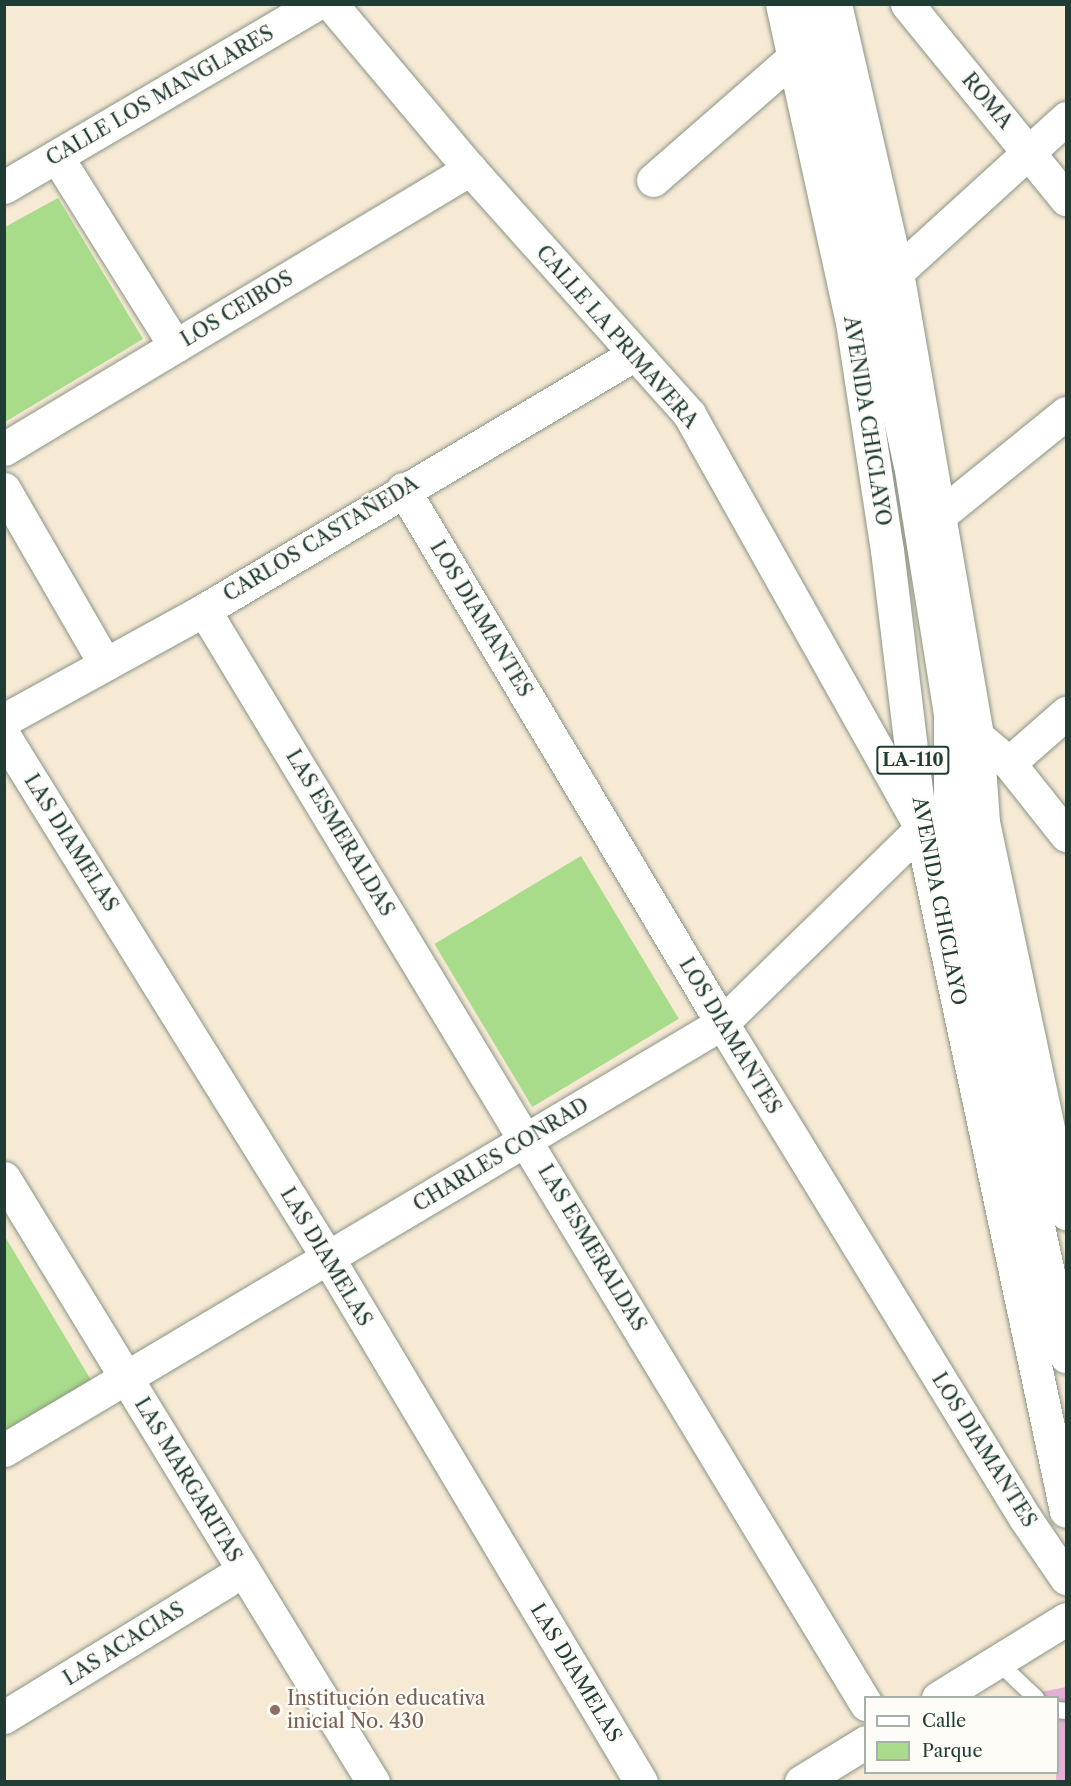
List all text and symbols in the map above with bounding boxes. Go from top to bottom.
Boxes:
street label: CALLE LOS MANGLARES [42,21,278,171]
street label: ROMA [957,68,1017,134]
street label: CALLE LA PRIMAVERA [531,240,703,434]
street label: LOS CEIBOS [177,266,297,352]
street label: AVENIDA CHICLAYO [838,314,896,528]
street label: CARLOS CASTAÑEDA [219,471,423,607]
street label: LOS DIAMANTES [425,537,537,701]
street label: LAS ESMERALDAS [281,745,399,921]
road number: LA-110 [876,745,950,775]
street label: LAS DIAMELAS [19,770,123,916]
street label: AVENIDA CHICLAYO [907,794,971,1008]
street label: LOS DIAMANTES [674,954,786,1118]
street label: CHARLES CONRAD [409,1093,593,1217]
street label: LAS ESMERALDAS [533,1160,651,1336]
street label: LAS DIAMELAS [275,1183,377,1331]
street label: LOS DIAMANTES [927,1368,1041,1532]
street label: LAS MARGARITAS [129,1393,247,1567]
street label: LAS ACACIAS [59,1597,189,1691]
street label: LAS DIAMELAS [525,1599,627,1747]
place label: Institución educativa inicial No. 430 [287,1686,485,1733]
legend [864,1696,1059,1774]
marker: Institución educativa inicial No. 430 [268,1703,282,1717]
text: Calle [922,1710,966,1732]
text: Parque [922,1740,983,1762]

